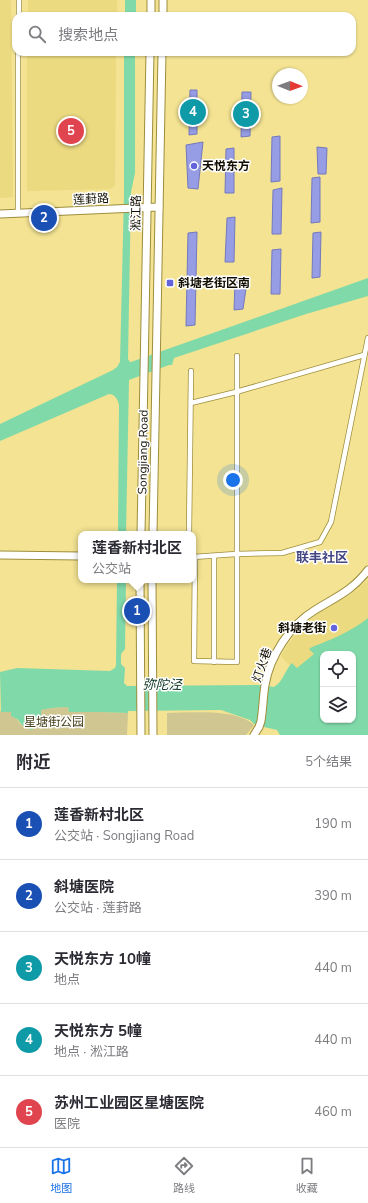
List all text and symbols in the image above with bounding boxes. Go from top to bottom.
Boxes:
search box [12,12,356,56]
icon: search [26,23,48,45]
text: 搜索地点 [58,25,118,45]
north arrow [272,68,308,104]
pin: 4 [180,97,206,127]
pin: 3 [233,99,259,129]
pin: 5 [58,116,84,146]
place label: 天悦东方 [202,158,250,174]
marker: 天悦东方 [189,161,199,171]
street label: 莲葑路 [73,190,109,208]
street label: 淞江路 [128,195,144,231]
pin: 2 [31,203,57,233]
place label: 斜塘老街区南 [178,275,250,291]
marker: 斜塘老街区南 [165,278,175,288]
street label: Songjiang Road [134,409,152,495]
your location [223,470,243,490]
popup [78,531,196,583]
text: 莲香新村北区 [92,538,182,558]
district label: 联丰社区 [296,549,348,567]
text: 公交站 [92,560,131,578]
pin: 1 [124,596,150,626]
place label: 斜塘老街 [278,620,326,636]
marker: 斜塘老街 [329,623,339,633]
street label: 灯火巷 [249,645,275,685]
map controls [320,651,356,723]
button: locate [320,651,356,687]
water label: 弥陀泾 [142,676,184,694]
button: layers [320,687,356,723]
park label: 星塘街公园 [24,714,84,730]
text: 附近 [16,751,50,774]
text: 5个结果 [305,753,352,771]
text: 莲香新村北区 [54,805,144,825]
text: 1 [25,815,33,833]
text: 190 m [314,815,352,833]
text: 公交站 · Songjiang Road [54,827,194,845]
text: 斜塘医院 [54,877,114,897]
text: 2 [25,887,33,905]
text: 390 m [314,887,352,905]
text: 公交站 · 莲葑路 [54,899,142,917]
text: 天悦东方 10幢 [54,949,151,969]
text: 3 [25,959,33,977]
text: 440 m [314,959,352,977]
text: 地点 [54,971,80,989]
text: 天悦东方 5幢 [54,1021,142,1041]
text: 4 [25,1031,33,1049]
text: 440 m [314,1031,352,1049]
text: 地点 · 淞江路 [54,1043,129,1061]
text: 苏州工业园区星塘医院 [54,1093,204,1113]
text: 5 [25,1103,33,1121]
text: 460 m [314,1103,352,1121]
text: 医院 [54,1115,80,1133]
tab: 地图 [50,1155,72,1196]
tab: 路线 [173,1155,195,1196]
tab: 收藏 [296,1155,318,1196]

